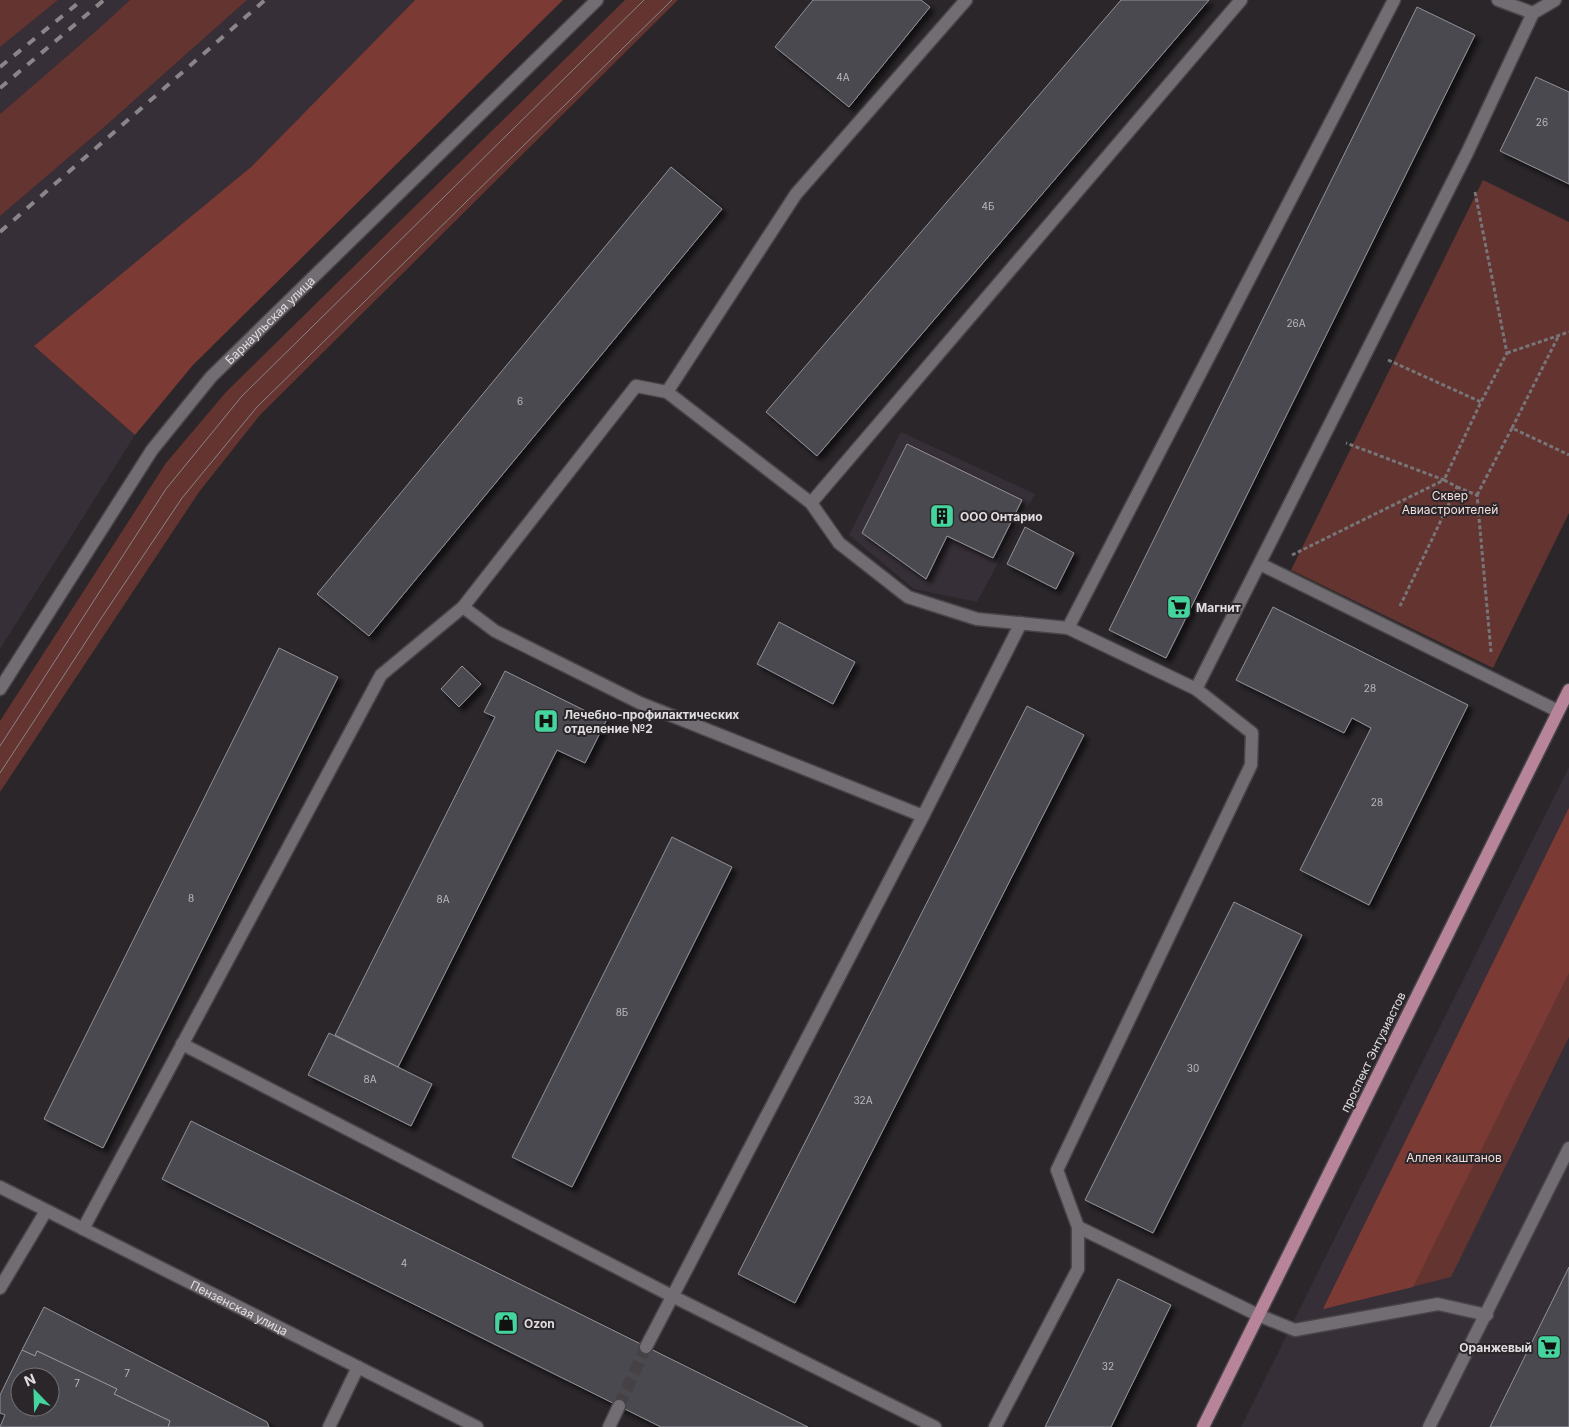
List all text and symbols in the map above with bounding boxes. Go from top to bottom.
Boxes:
house number: 4А [836,71,850,83]
house number: 26 [1536,116,1548,128]
house number: 4Б [982,200,994,212]
street label: Барнаульская улица [222,273,318,367]
house number: 26А [1286,317,1306,329]
house number: 6 [517,395,523,407]
park label: Сквер Авиастроителей [1402,488,1498,517]
building icon: ООО Онтарио [929,503,955,529]
place label: ООО Онтарио [960,509,1043,524]
supermarket icon: Магнит [1166,594,1192,620]
place label: Магнит [1196,600,1241,615]
house number: 28 [1364,682,1376,694]
place label: Лечебно-профилактических отделение №2 [564,707,739,736]
hospital icon: Лечебно-профилактических отделение №2 [533,708,559,734]
house number: 28 [1371,796,1383,808]
house number: 8 [188,892,194,904]
house number: 8А [436,893,450,905]
street label: проспект Энтузиастов [1337,989,1409,1115]
house number: 8Б [616,1006,628,1018]
house number: 30 [1187,1062,1199,1074]
house number: 8А [363,1073,377,1085]
house number: 32А [853,1094,873,1106]
park label: Аллея каштанов [1406,1150,1502,1165]
house number: 4 [401,1257,407,1269]
street label: Пензенская улица [188,1277,291,1338]
shop icon: Ozon [493,1310,519,1336]
place label: Ozon [524,1316,555,1331]
supermarket icon: Оранжевый [1536,1334,1562,1360]
place label: Оранжевый [1459,1340,1532,1355]
house number: 32 [1102,1360,1114,1372]
north arrow [10,1367,60,1417]
house number: 7 [124,1367,130,1379]
text: N [21,1370,38,1389]
house number: 7 [74,1377,80,1389]

